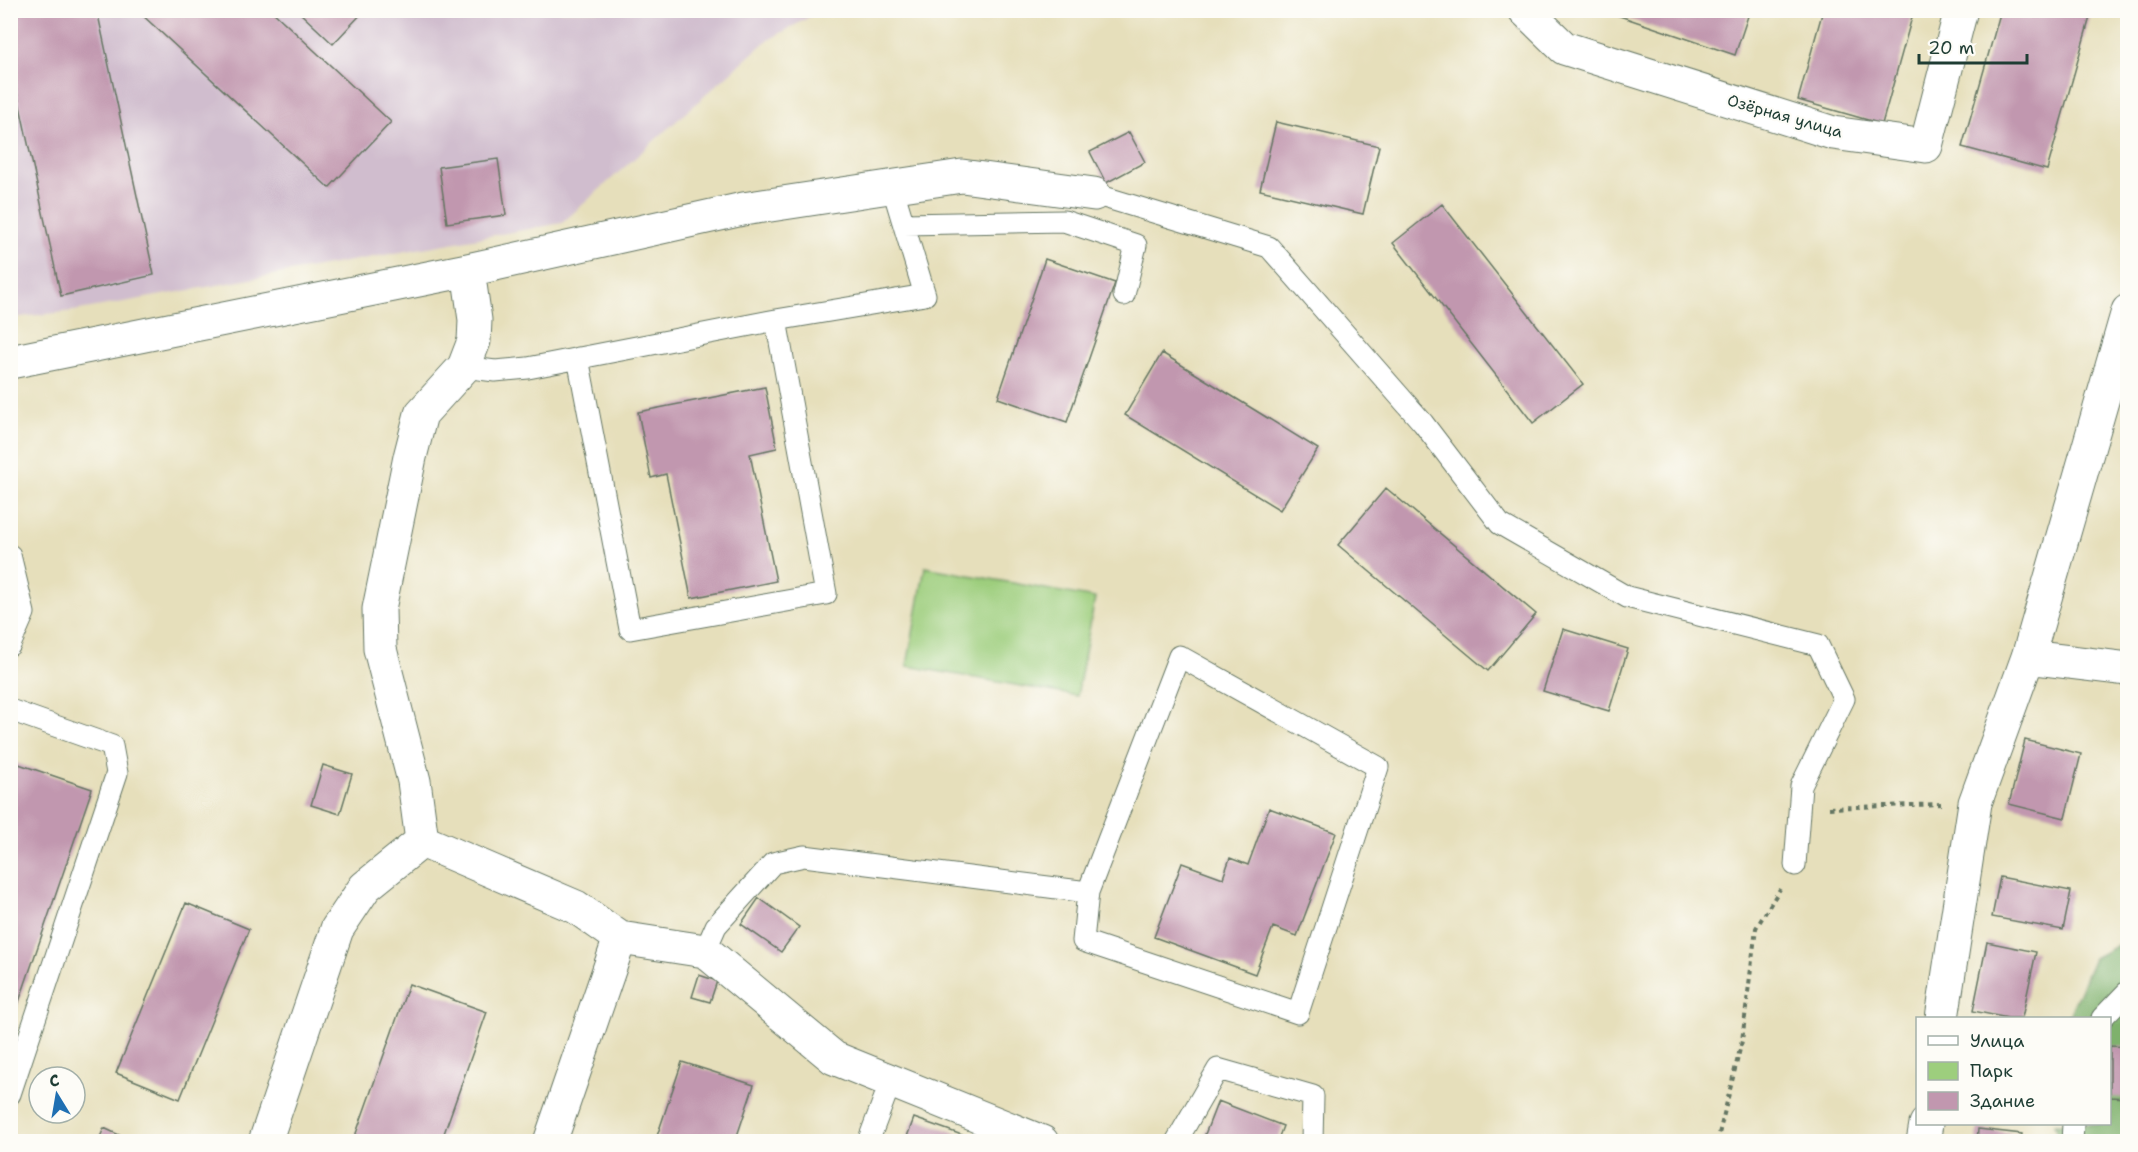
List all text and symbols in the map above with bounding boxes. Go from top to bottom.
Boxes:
scale bar [1919,27,2027,65]
text: 20 m [1928,36,1974,60]
street label: Озёрная улица [1725,89,1845,143]
legend [1916,1017,2111,1125]
text: Улица [1970,1029,2024,1053]
text: Парк [1970,1059,2013,1083]
north arrow [27,1065,87,1125]
text: С [47,1069,61,1092]
text: Здание [1970,1089,2035,1113]

